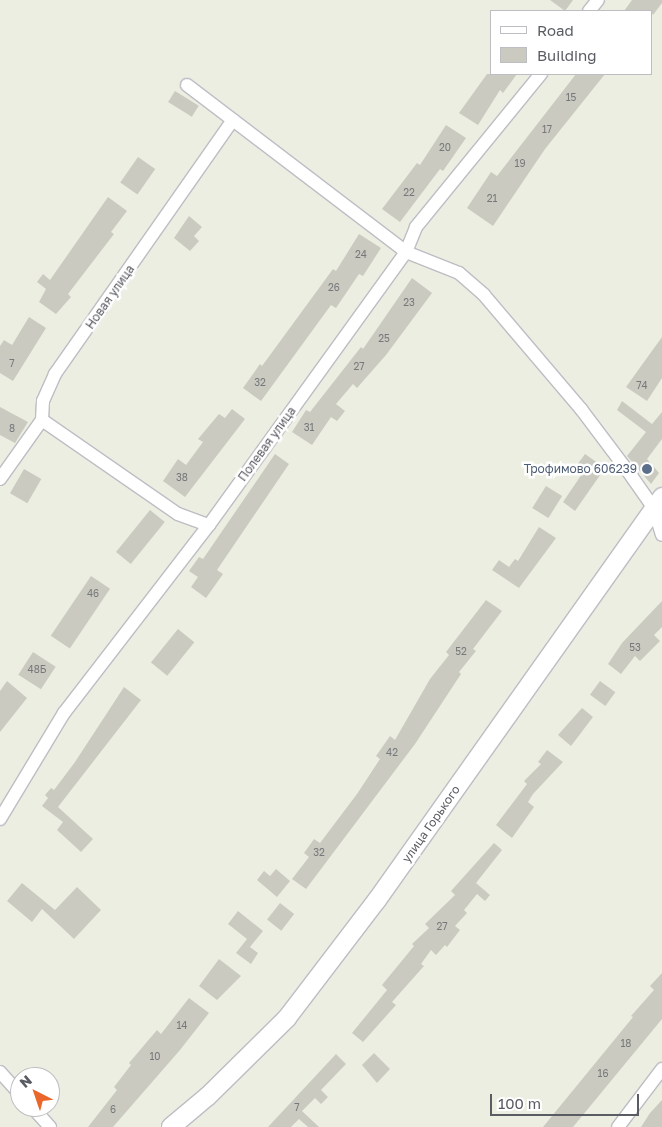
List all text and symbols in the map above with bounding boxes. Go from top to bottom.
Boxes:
legend [490,10,652,75]
text: Road [537,21,574,39]
text: Building [537,46,597,64]
house number: 15 [566,92,576,104]
house number: 17 [542,124,552,136]
house number: 20 [439,142,451,154]
house number: 19 [515,158,525,170]
house number: 22 [403,187,415,199]
house number: 21 [487,193,497,205]
house number: 24 [355,249,367,261]
street label: Новая улица [83,262,137,332]
house number: 26 [328,282,340,294]
house number: 23 [403,297,415,309]
house number: 25 [378,333,390,345]
house number: 7 [9,358,15,370]
house number: 27 [353,361,365,373]
house number: 32 [254,377,266,389]
house number: 74 [636,380,648,392]
street label: Полевая улица [235,404,299,484]
house number: 31 [304,422,314,434]
house number: 8 [9,423,15,435]
place label: Трофимово 606239 [524,462,637,476]
marker: Трофимово 606239 [641,463,653,475]
house number: 38 [176,472,188,484]
house number: 46 [87,588,99,600]
house number: 53 [629,642,641,654]
house number: 52 [455,646,467,658]
house number: 48Б [28,664,46,676]
house number: 42 [386,747,398,759]
street label: улица Горького [399,783,463,865]
house number: 32 [313,847,325,859]
house number: 27 [436,921,448,933]
house number: 14 [177,1020,187,1032]
house number: 18 [621,1038,631,1050]
house number: 10 [149,1051,161,1063]
north arrow [10,1067,60,1117]
house number: 16 [598,1068,608,1080]
text: N [16,1071,35,1091]
scale bar [492,1084,641,1116]
text: 100 m [498,1094,541,1112]
house number: 7 [294,1102,300,1114]
house number: 6 [110,1104,116,1116]

